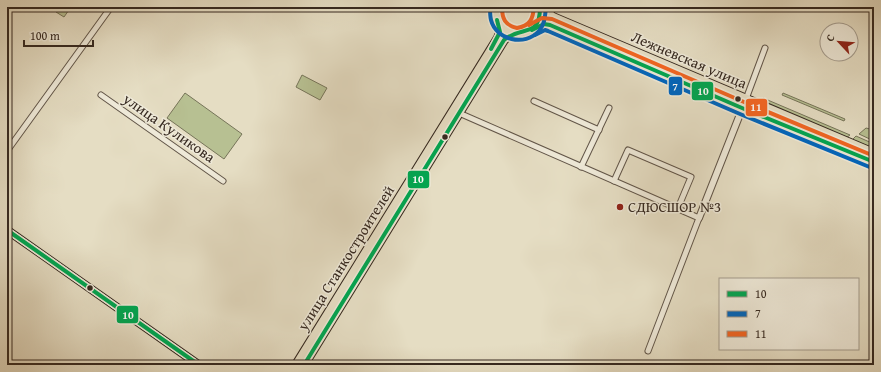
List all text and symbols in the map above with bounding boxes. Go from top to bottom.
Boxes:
scale bar [24,22,93,48]
north arrow [819,22,859,62]
street label: Лежневская улица [628,26,751,94]
text: 100 m [30,27,60,44]
text: С [821,31,839,44]
line badge: 7 [668,76,683,96]
text: 7 [672,78,678,94]
line badge: 10 [691,81,714,101]
text: 10 [697,83,709,99]
street label: улица Куликова [118,88,220,168]
unlabelled marker [733,94,743,104]
line badge: 11 [745,98,768,117]
text: 11 [750,99,762,115]
unlabelled marker [440,132,450,142]
line badge: 10 [407,170,430,189]
text: 10 [412,171,424,187]
street label: улица Станкостроителей [292,181,399,335]
place label: СДЮСШОР №3 [628,196,721,217]
marker: СДЮСШОР №3 [615,202,625,212]
legend [719,278,859,350]
unlabelled marker [85,283,95,293]
text: 10 [755,285,767,302]
line badge: 10 [116,305,139,324]
text: 7 [755,305,761,322]
text: 10 [122,307,134,323]
text: 11 [755,325,767,342]

